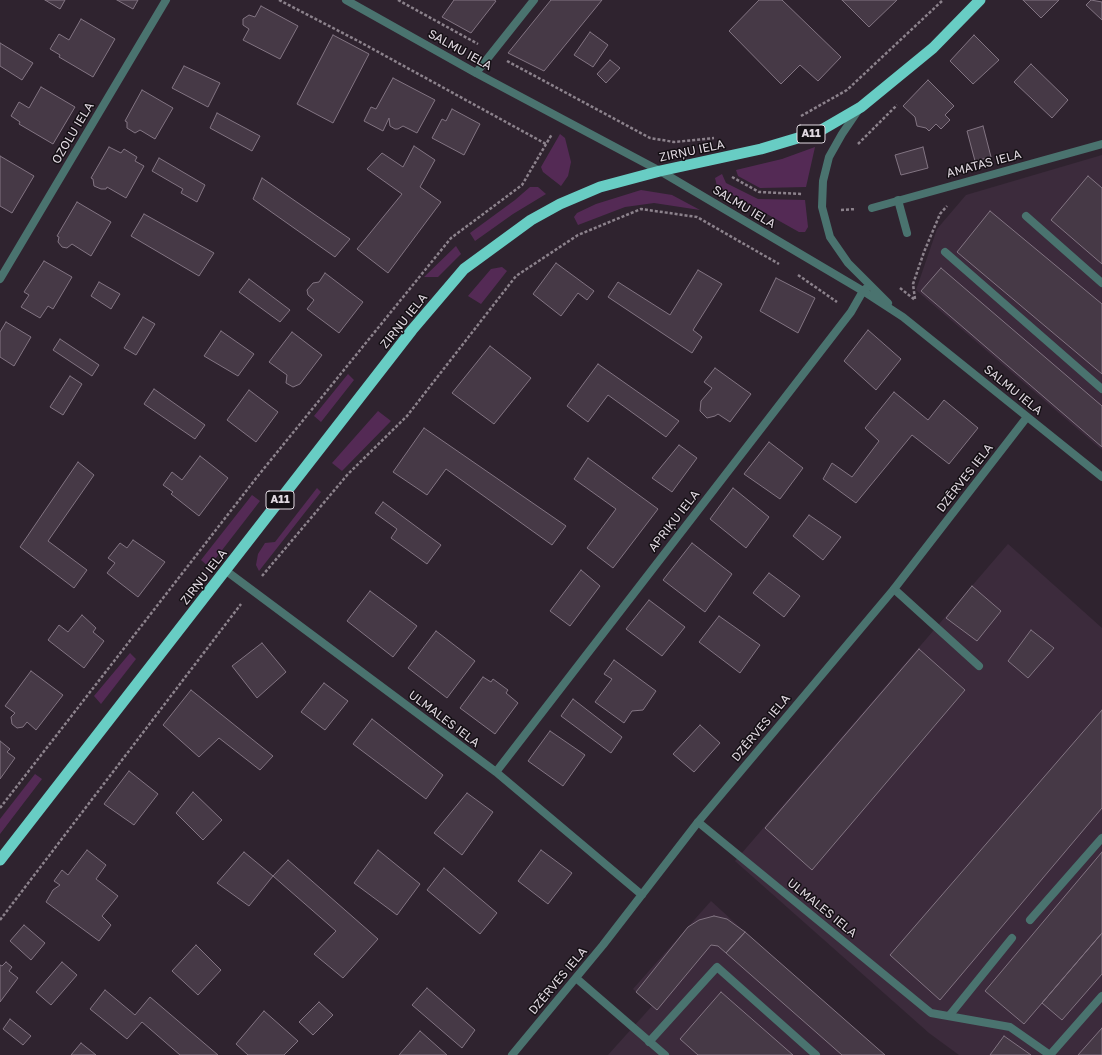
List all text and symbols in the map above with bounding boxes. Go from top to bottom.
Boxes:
street label: SALMU IELA [426,27,494,73]
street label: OZOLU IELA [49,100,97,166]
road number: A11 [797,125,825,143]
street label: ZIRŅU IELA [658,137,726,165]
street label: AMATAS IELA [945,147,1023,181]
street label: SALMU IELA [710,183,778,231]
street label: ZIRŅU IELA [378,291,430,351]
street label: SALMU IELA [981,362,1045,418]
street label: DZĒRVES IELA [934,441,996,515]
street label: APRIĶU IELA [645,487,703,555]
road number: A11 [266,491,294,509]
street label: ZIRŅU IELA [178,546,230,608]
street label: ULMALES IELA [406,688,482,750]
street label: DZĒRVES IELA [729,692,793,764]
street label: ULMALES IELA [784,876,860,940]
street label: DZĒRVES IELA [526,945,590,1017]

